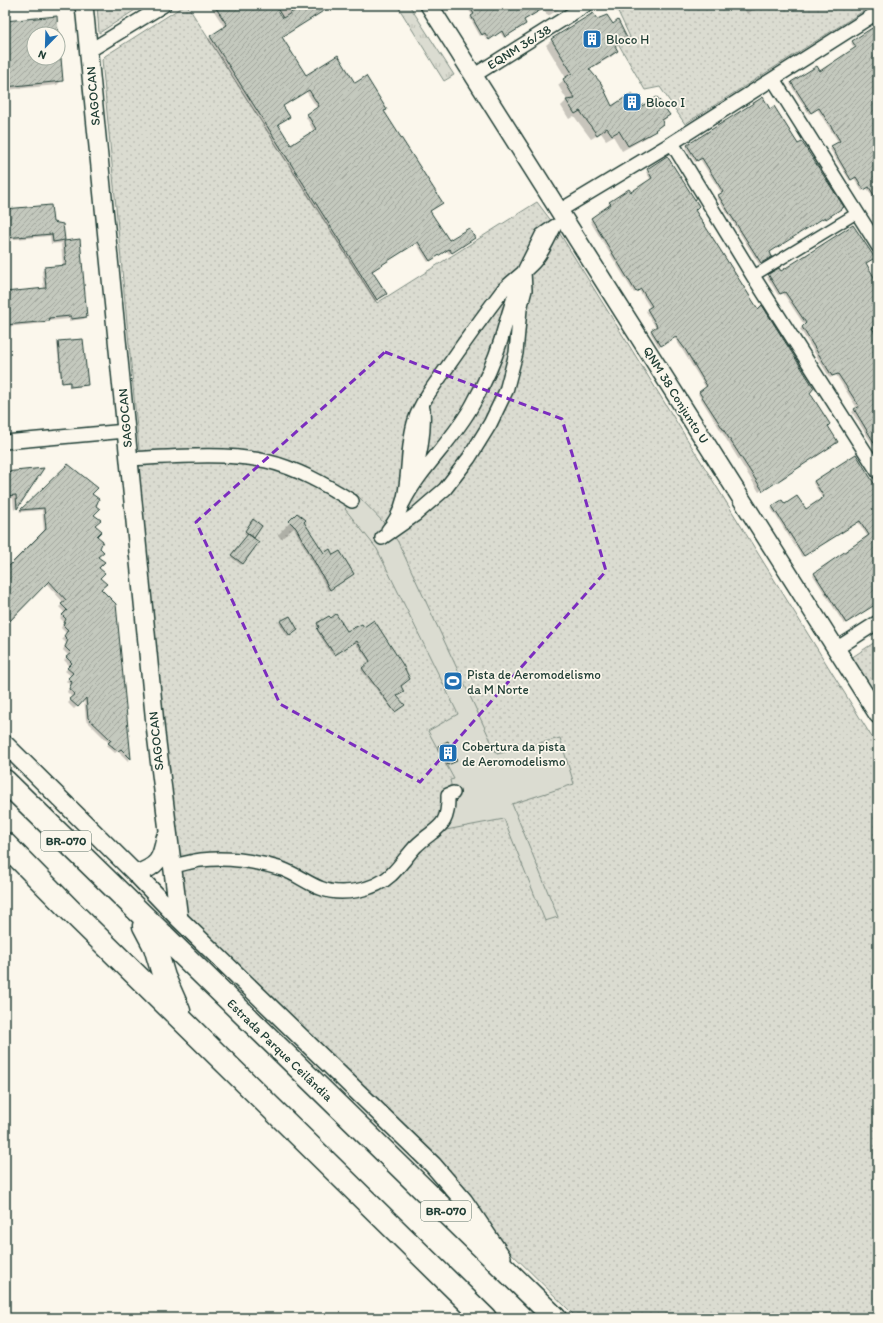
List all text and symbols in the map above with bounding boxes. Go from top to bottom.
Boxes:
street label: EQNM 36/38 [484,22,554,72]
north arrow [26,26,66,66]
building icon: Bloco H [581,28,603,50]
place label: Bloco H [606,32,649,47]
text: N [36,47,48,62]
street label: SAGOCAN [83,66,103,126]
building icon: Bloco I [621,91,643,113]
place label: Bloco I [646,95,685,110]
street label: QNM 38 Conjunto U [640,344,712,446]
street label: SAGOCAN [115,388,135,448]
place label: Pista de Aeromodelismo da M Norte [467,667,601,697]
sports icon: Pista de Aeromodelismo da M Norte [442,670,464,692]
street label: SAGOCAN [145,711,167,771]
place label: Cobertura da pista de Aeromodelismo [462,739,566,769]
building icon: Cobertura da pista de Aeromodelismo [437,742,459,764]
road number: BR-070 [41,831,91,851]
street label: Estrada Parque Ceilândia [224,996,336,1104]
road number: BR-070 [421,1201,471,1221]

